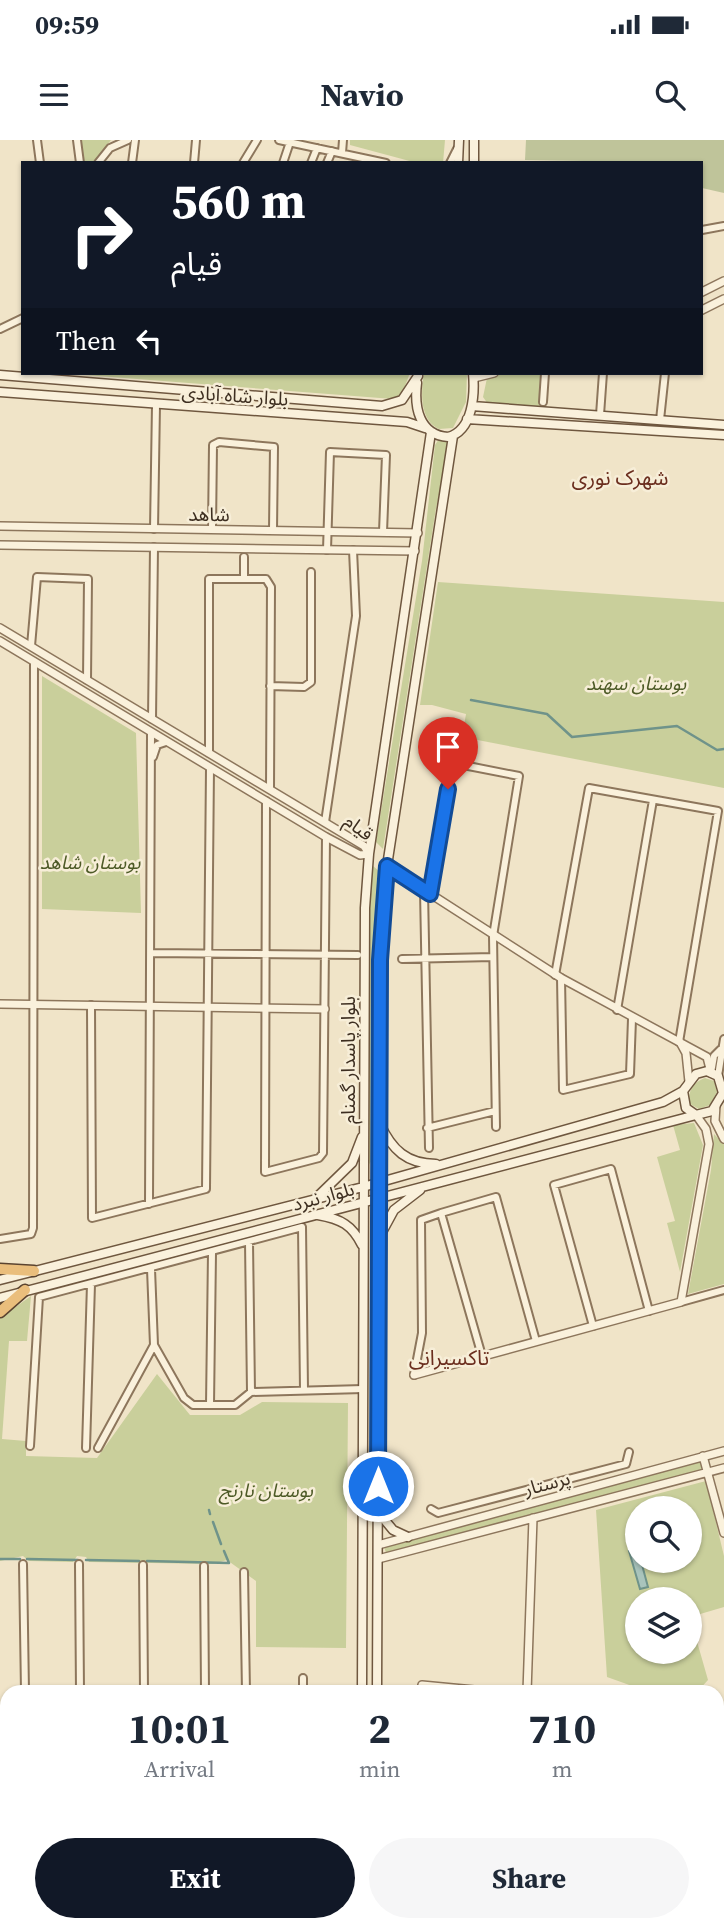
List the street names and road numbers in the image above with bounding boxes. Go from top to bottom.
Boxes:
street label: بلوار شاه آبادی [181,378,289,412]
street label: شاهد [188,501,230,527]
street label: قیام [338,807,379,848]
street label: بلوار پاسدار گمنام [335,996,363,1124]
street label: بلوار نبرد [289,1175,357,1217]
street label: پرستار [520,1464,573,1502]

